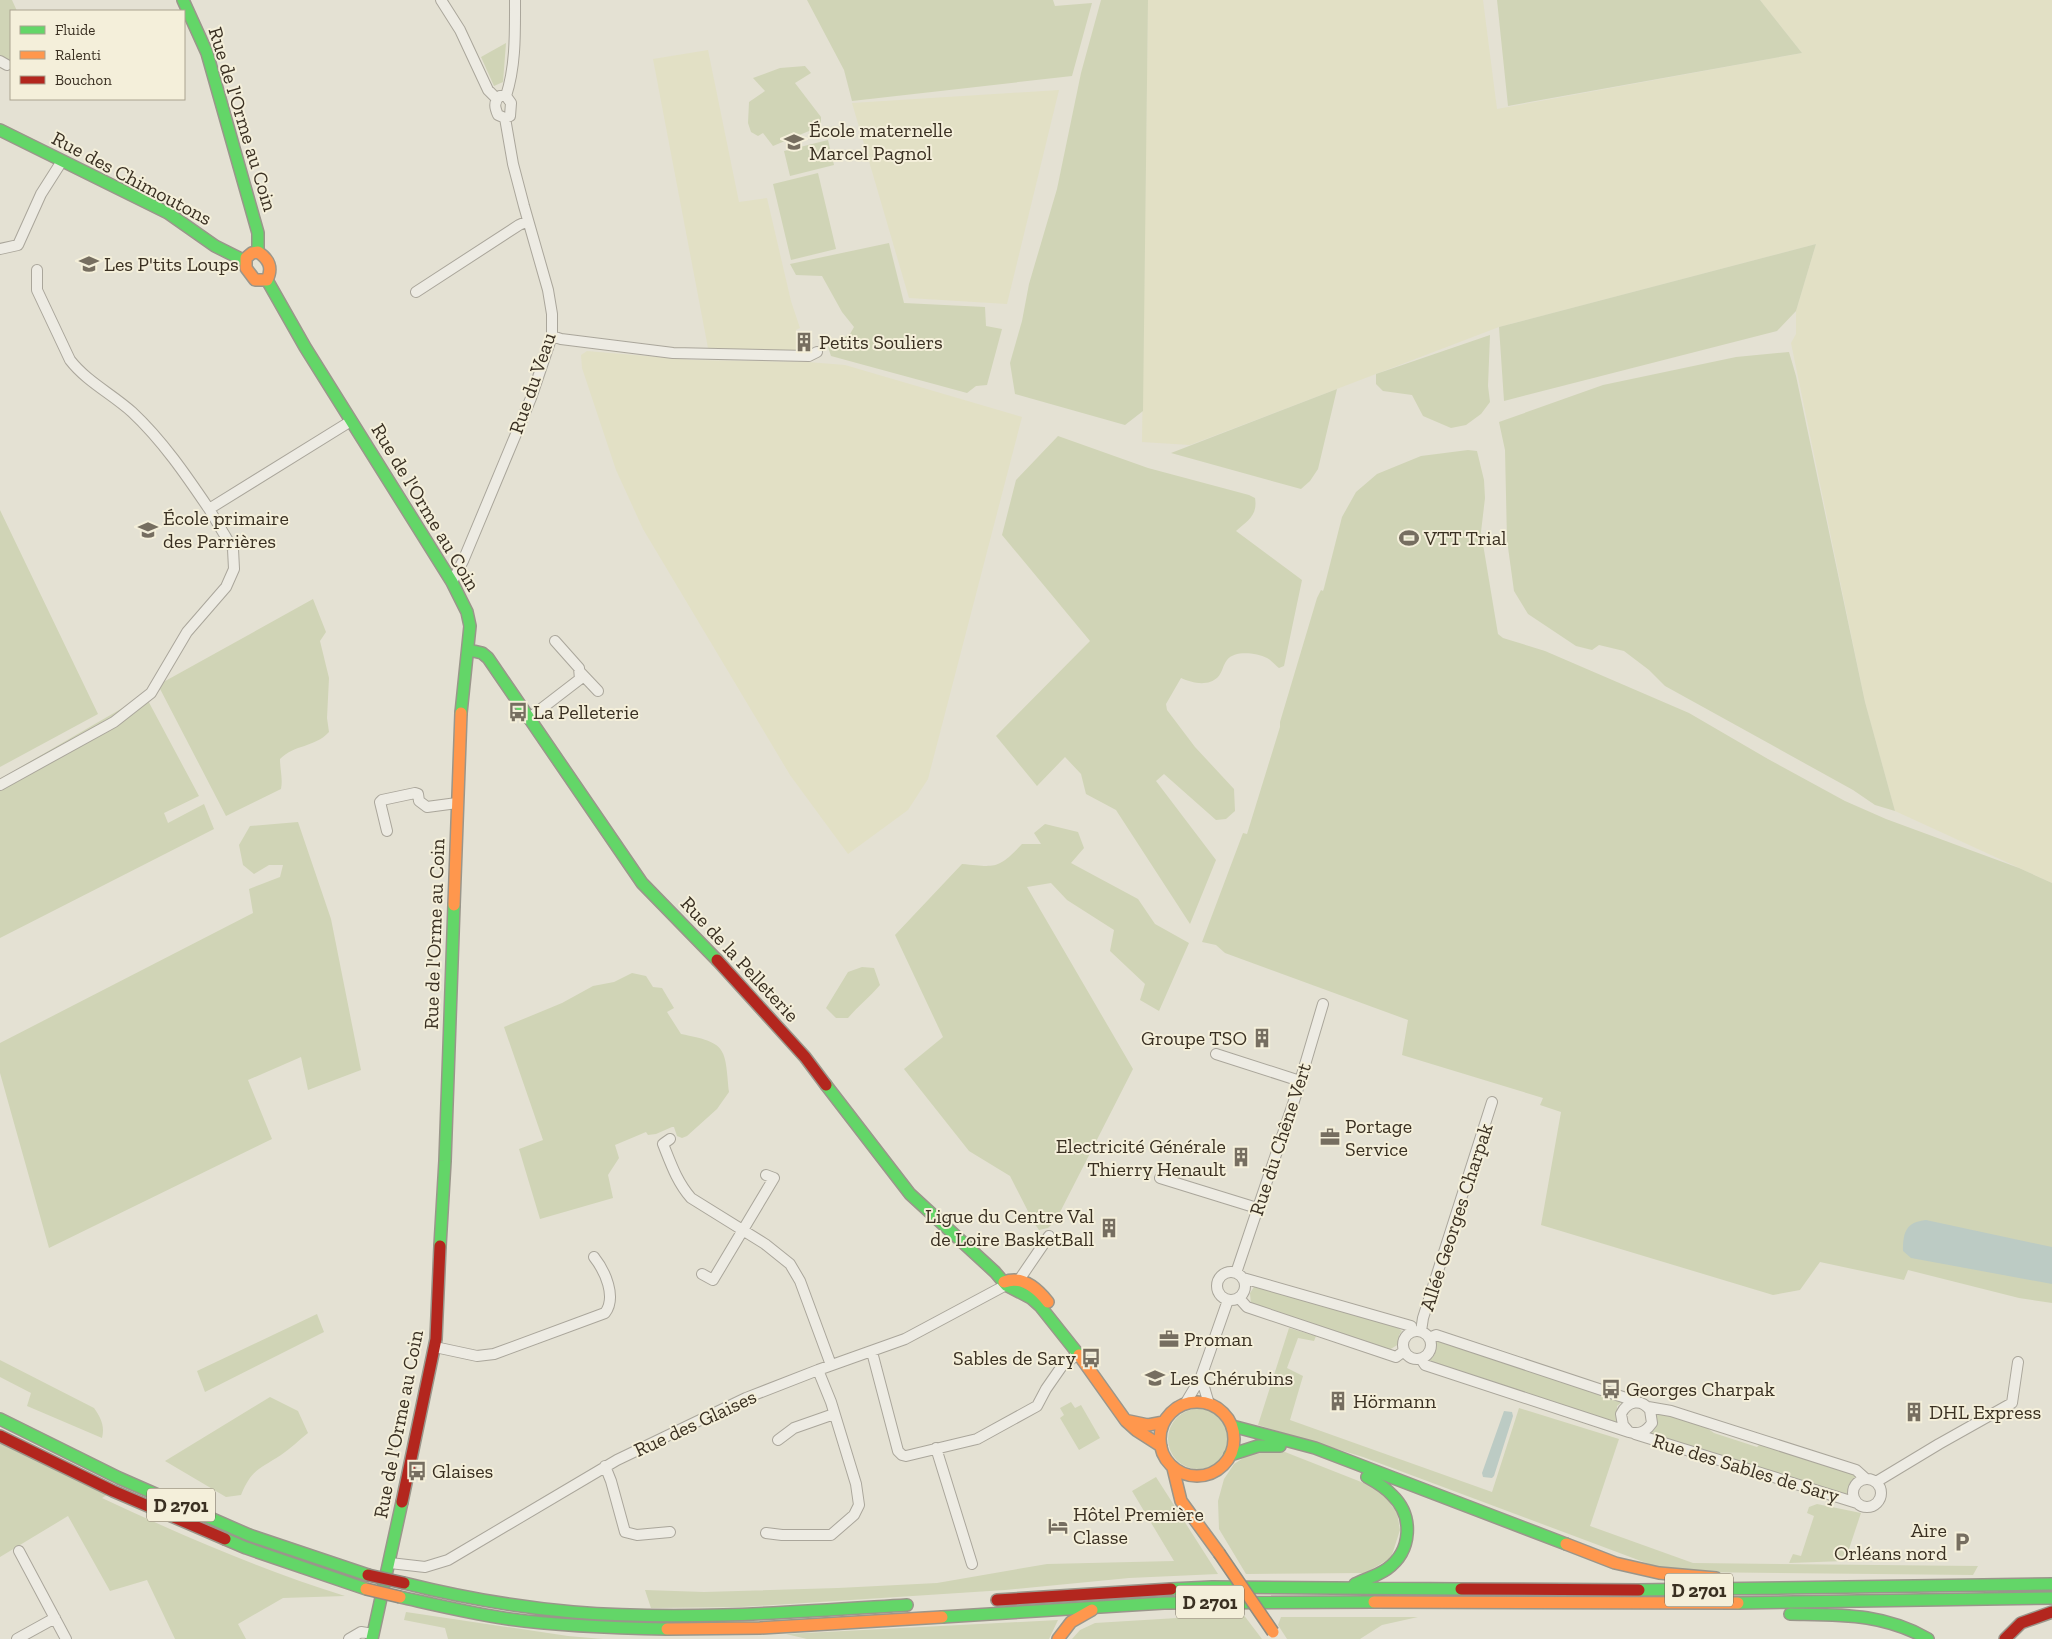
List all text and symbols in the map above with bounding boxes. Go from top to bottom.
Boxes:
legend [10,10,185,100]
text: Fluide [55,21,95,39]
street label: Rue de l'Orme au Coin [204,24,283,214]
text: Ralenti [55,46,101,64]
text: Bouchon [55,71,112,89]
place label: École maternelle Marcel Pagnol [809,118,953,165]
street label: Rue des Chimoutons [48,126,216,230]
school or university icon: École maternelle Marcel Pagnol [783,131,805,153]
place label: Les P'tits Loups [104,252,239,276]
school or university icon: Les P'tits Loups [78,253,100,275]
street label: Rue du Veau [503,329,561,437]
place label: Petits Souliers [819,330,943,354]
building icon: Petits Souliers [793,331,815,353]
street label: Rue de l'Orme au Coin [366,419,486,596]
place label: École primaire des Parrières [163,506,289,553]
school or university icon: École primaire des Parrières [137,519,159,541]
place label: VTT Trial [1423,526,1507,550]
sports icon: VTT Trial [1398,527,1420,549]
place label: La Pelleterie [533,700,639,724]
bus stop icon: La Pelleterie [507,701,529,723]
street label: Rue de l'Orme au Coin [419,837,449,1030]
street label: Rue de la Pelleterie [676,891,804,1027]
place label: Groupe TSO [1141,1026,1247,1050]
building icon: Groupe TSO [1251,1027,1273,1049]
street label: Rue du Chêne Vert [1244,1059,1316,1218]
place label: Portage Service [1345,1114,1412,1161]
street label: Allée Georges Charpak [1414,1120,1498,1314]
office icon: Portage Service [1319,1126,1341,1148]
place label: Electricité Générale Thierry Henault [1056,1134,1227,1181]
building icon: Electricité Générale Thierry Henault [1230,1146,1252,1168]
place label: Ligue du Centre Val de Loire BasketBall [925,1204,1094,1251]
building icon: Ligue du Centre Val de Loire BasketBall [1098,1217,1120,1239]
street label: Rue de l'Orme au Coin [368,1327,428,1520]
place label: Proman [1184,1327,1253,1351]
office icon: Proman [1158,1328,1180,1350]
place label: Sables de Sary [953,1346,1077,1370]
bus stop icon: Sables de Sary [1080,1347,1102,1369]
place label: Les Chérubins [1170,1366,1293,1390]
school or university icon: Les Chérubins [1144,1367,1166,1389]
place label: Georges Charpak [1626,1377,1775,1401]
bus stop icon: Georges Charpak [1600,1378,1622,1400]
street label: Rue des Glaises [630,1384,760,1462]
place label: Hörmann [1353,1389,1437,1413]
building icon: Hörmann [1327,1390,1349,1412]
place label: DHL Express [1929,1400,2041,1424]
building icon: DHL Express [1903,1401,1925,1423]
street label: Rue des Sables de Sary [1650,1428,1843,1508]
place label: Glaises [432,1459,493,1483]
bus stop icon: Glaises [406,1460,428,1482]
road number: D 2701 [147,1488,215,1522]
place label: Hôtel Première Classe [1073,1502,1204,1549]
hotel icon: Hôtel Première Classe [1047,1515,1069,1537]
place label: Aire Orléans nord [1834,1518,1947,1565]
parking icon: Aire Orléans nord [1951,1531,1973,1553]
road number: D 2701 [1665,1574,1733,1606]
road number: D 2701 [1176,1585,1244,1618]

